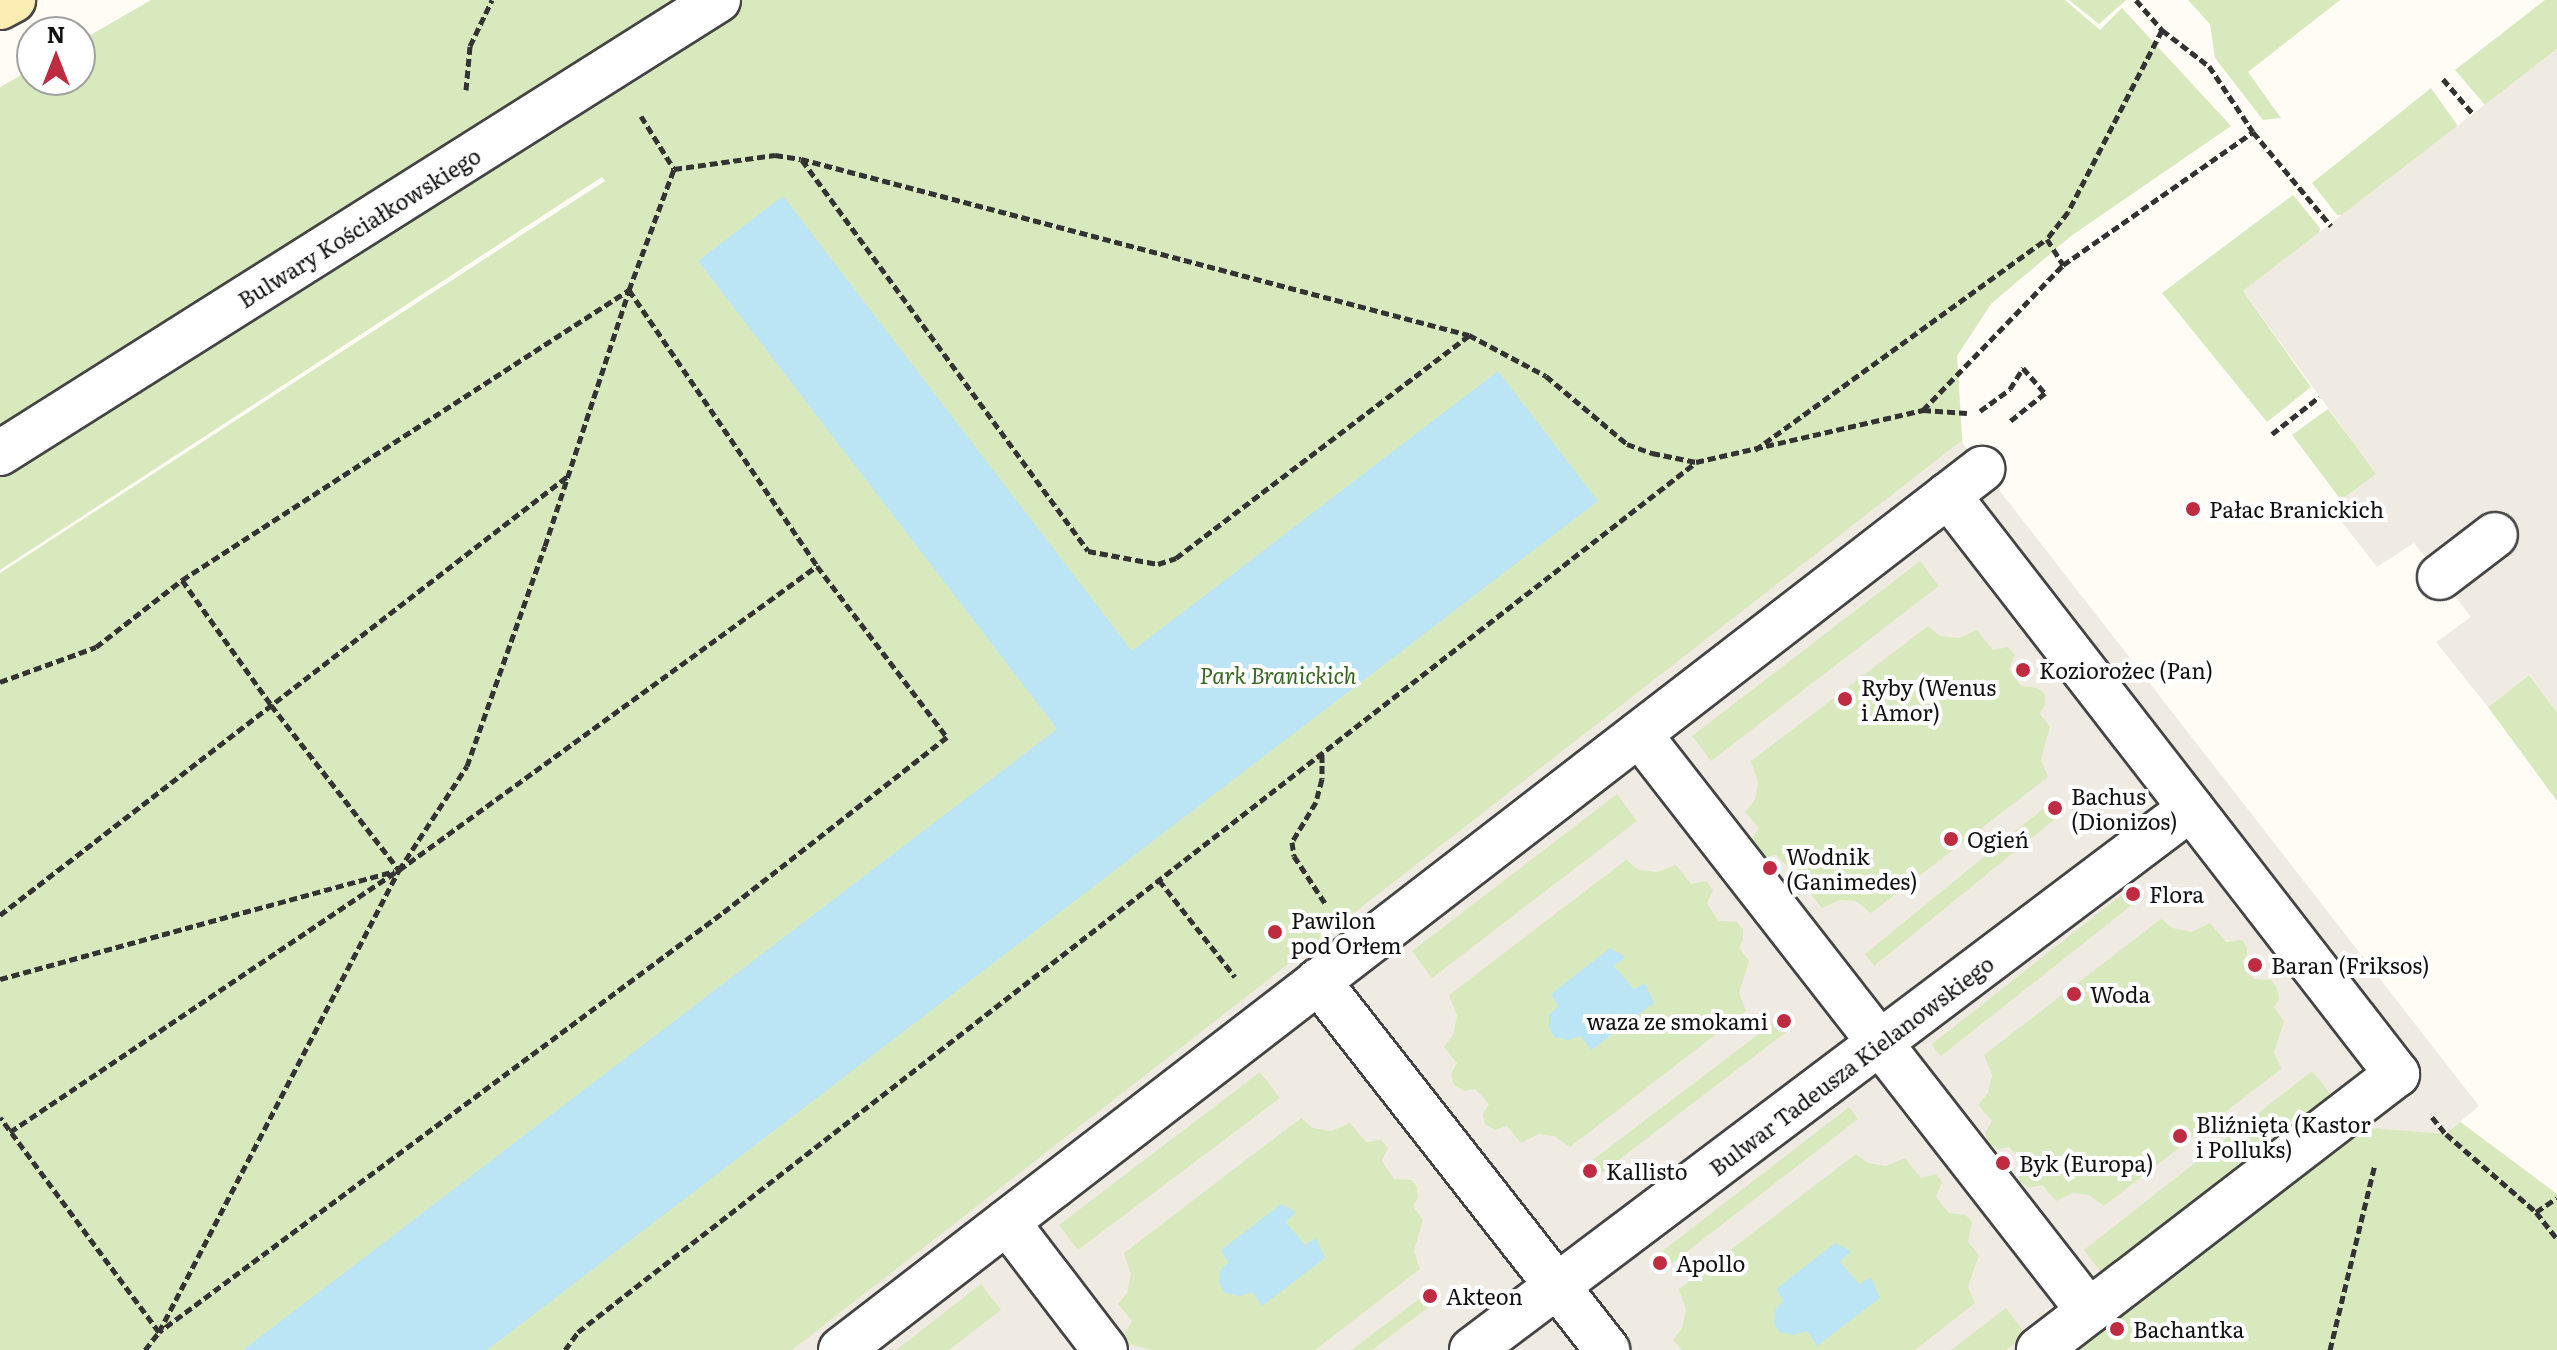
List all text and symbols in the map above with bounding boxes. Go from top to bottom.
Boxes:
north arrow [16,16,96,96]
text: N [47,17,65,50]
street label: Bulwary Kościałkowskiego [233,141,485,313]
place label: Pałac Branickich [2209,496,2384,522]
marker: Pałac Branickich [2184,500,2202,518]
place label: Koziorożec (Pan) [2039,657,2213,683]
marker: Koziorożec (Pan) [2014,661,2032,679]
park label: Park Branickich [1200,662,1356,688]
place label: Ryby (Wenus i Amor) [1861,673,1996,724]
marker: Ryby (Wenus i Amor) [1836,690,1854,708]
place label: Bachus (Dionizos) [2071,782,2178,834]
marker: Bachus (Dionizos) [2046,799,2064,817]
place label: Ogień [1967,826,2029,852]
marker: Ogień [1942,830,1960,848]
place label: Wodnik (Ganimedes) [1786,842,1918,894]
marker: Wodnik (Ganimedes) [1761,859,1779,877]
place label: Flora [2149,881,2204,907]
marker: Flora [2124,885,2142,903]
place label: Pawilon pod Orłem [1291,906,1402,958]
marker: Pawilon pod Orłem [1266,923,1284,941]
street label: Bulwar Tadeusza Kielanowskiego [1704,949,1998,1181]
place label: Baran (Friksos) [2271,952,2429,978]
marker: Baran (Friksos) [2246,956,2264,974]
place label: Woda [2090,981,2150,1007]
marker: Woda [2065,985,2083,1003]
place label: waza ze smokami [1587,1008,1768,1034]
marker: waza ze smokami [1775,1012,1793,1030]
place label: Bliźnięta (Kastor i Polluks) [2196,1110,2371,1162]
marker: Bliźnięta (Kastor i Polluks) [2171,1127,2189,1145]
place label: Byk (Europa) [2019,1150,2154,1176]
marker: Byk (Europa) [1994,1154,2012,1172]
place label: Kallisto [1606,1158,1688,1184]
marker: Kallisto [1581,1162,1599,1180]
place label: Apollo [1676,1250,1745,1276]
marker: Apollo [1651,1254,1669,1272]
place label: Akteon [1446,1283,1523,1309]
marker: Akteon [1421,1287,1439,1305]
place label: Bachantka [2133,1316,2244,1342]
marker: Bachantka [2108,1320,2126,1338]

